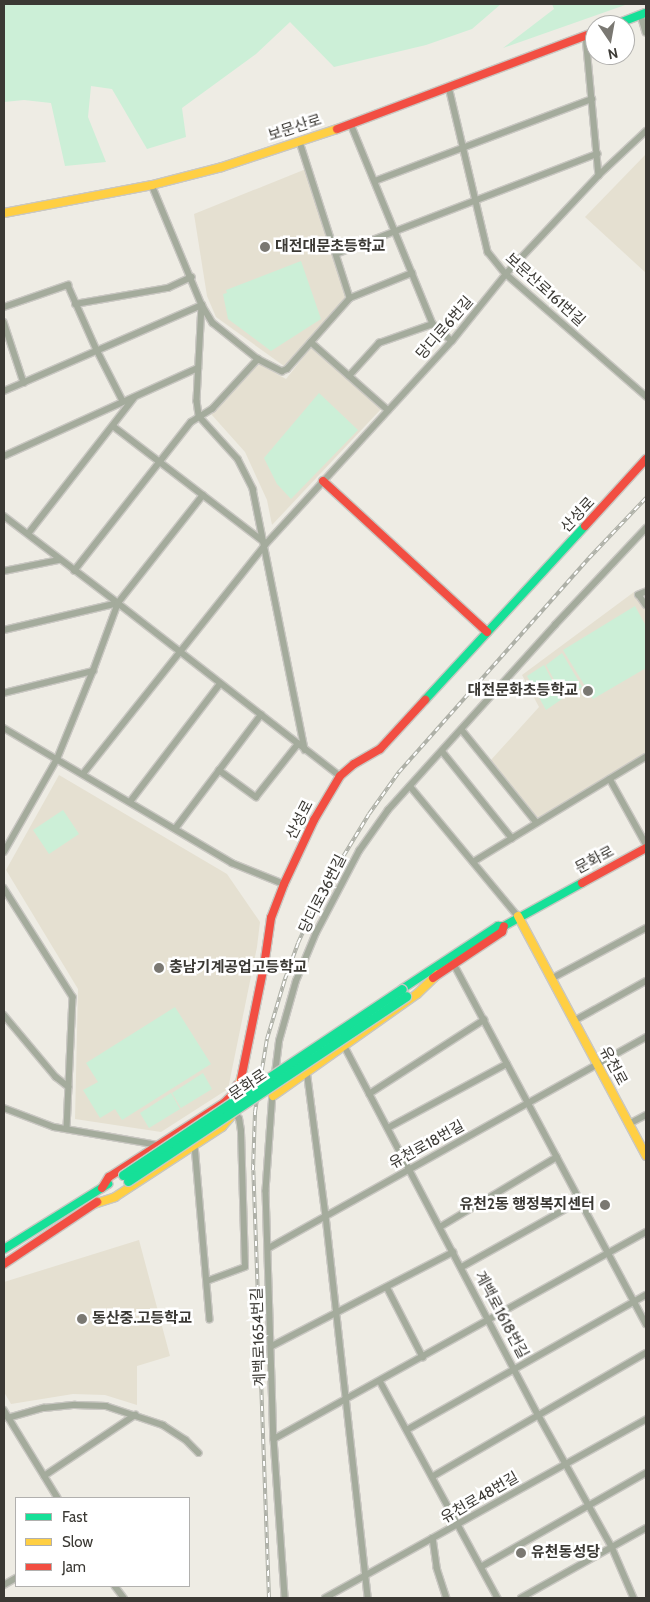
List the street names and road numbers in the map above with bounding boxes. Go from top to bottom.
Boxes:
street label: 보문산로 [266,111,324,145]
street label: 보문산로161번길 [501,250,589,330]
street label: 당디로6번길 [413,293,477,363]
street label: 산성로 [557,494,599,536]
street label: 산성로 [283,797,317,843]
street label: 문화로 [572,842,618,878]
street label: 당디로36번길 [296,852,350,936]
street label: 유천로 [595,1043,631,1089]
street label: 문화로 [226,1066,270,1104]
street label: 유천로18번길 [386,1117,468,1173]
street label: 계백로1618번길 [470,1268,532,1362]
street label: 계백로1654번길 [248,1287,270,1387]
street label: 유천로48번길 [438,1469,522,1527]

